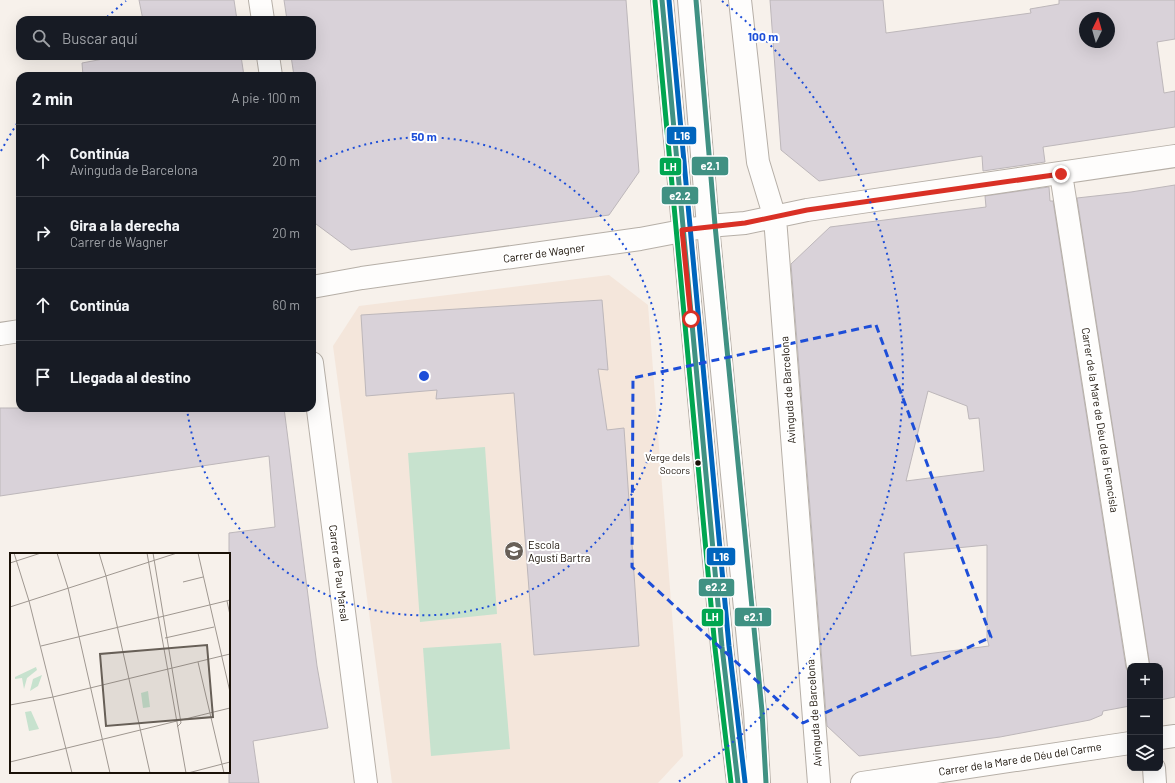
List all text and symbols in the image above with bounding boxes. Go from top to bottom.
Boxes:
north arrow [1079,12,1115,48]
search box [16,16,316,60]
icon: search [30,27,52,49]
text: Buscar aquí [62,29,138,47]
text: 100 m [748,29,778,43]
text: 2 min [32,88,73,108]
text: A pie · 100 m [232,90,300,106]
line badge: L16 [666,126,697,145]
text: 50 m [411,129,437,143]
text: L16 [674,129,690,142]
text: Continúa [70,144,130,162]
icon: ahead [32,150,54,172]
text: 20 m [272,153,300,169]
line badge: e2.1 [691,156,729,176]
line badge: LH [659,157,682,176]
text: e2.1 [700,159,720,172]
text: LH [663,160,677,173]
text: Avinguda de Barcelona [70,162,198,178]
route end [1052,165,1070,183]
line badge: e2.2 [661,186,699,205]
text: e2.2 [669,189,691,202]
text: Gira a la derecha [70,216,180,234]
icon: right [32,222,54,244]
text: 20 m [272,225,300,241]
text: Carrer de Wagner [70,234,168,250]
street label: Carrer de Wagner [502,240,586,265]
icon: ahead [32,294,54,316]
text: Continúa [70,296,130,314]
text: 60 m [273,297,300,313]
route start [682,310,700,328]
street label: Carrer de la Mare de Déu de la Fuencisla [1079,327,1122,513]
street label: Avinguda de Barcelona [777,336,798,444]
icon: arrive [32,366,54,388]
text: Llegada al destino [70,368,191,386]
centre of rings [417,369,431,383]
place label: Verge dels Socors [645,451,690,476]
marker: Verge dels Socors [693,458,703,468]
street label: Carrer de Pau Marsal [327,524,352,622]
place label: Escola Agustí Bartra [528,538,590,564]
school or university icon: Escola Agustí Bartra [503,540,525,562]
line badge: L16 [706,547,736,566]
text: L16 [713,550,729,563]
inset map [10,553,230,773]
line badge: e2.2 [698,578,735,597]
text: e2.2 [705,580,727,593]
line badge: e2.1 [734,607,772,627]
line badge: LH [701,608,724,627]
text: LH [705,610,719,623]
text: e2.1 [743,610,763,623]
street label: Avinguda de Barcelona [803,659,824,767]
map controls [1127,663,1163,771]
button: + [1127,663,1163,699]
button: − [1127,699,1163,735]
button: layers [1127,735,1163,771]
street label: Carrer de la Mare de Déu del Carme [938,739,1102,778]

